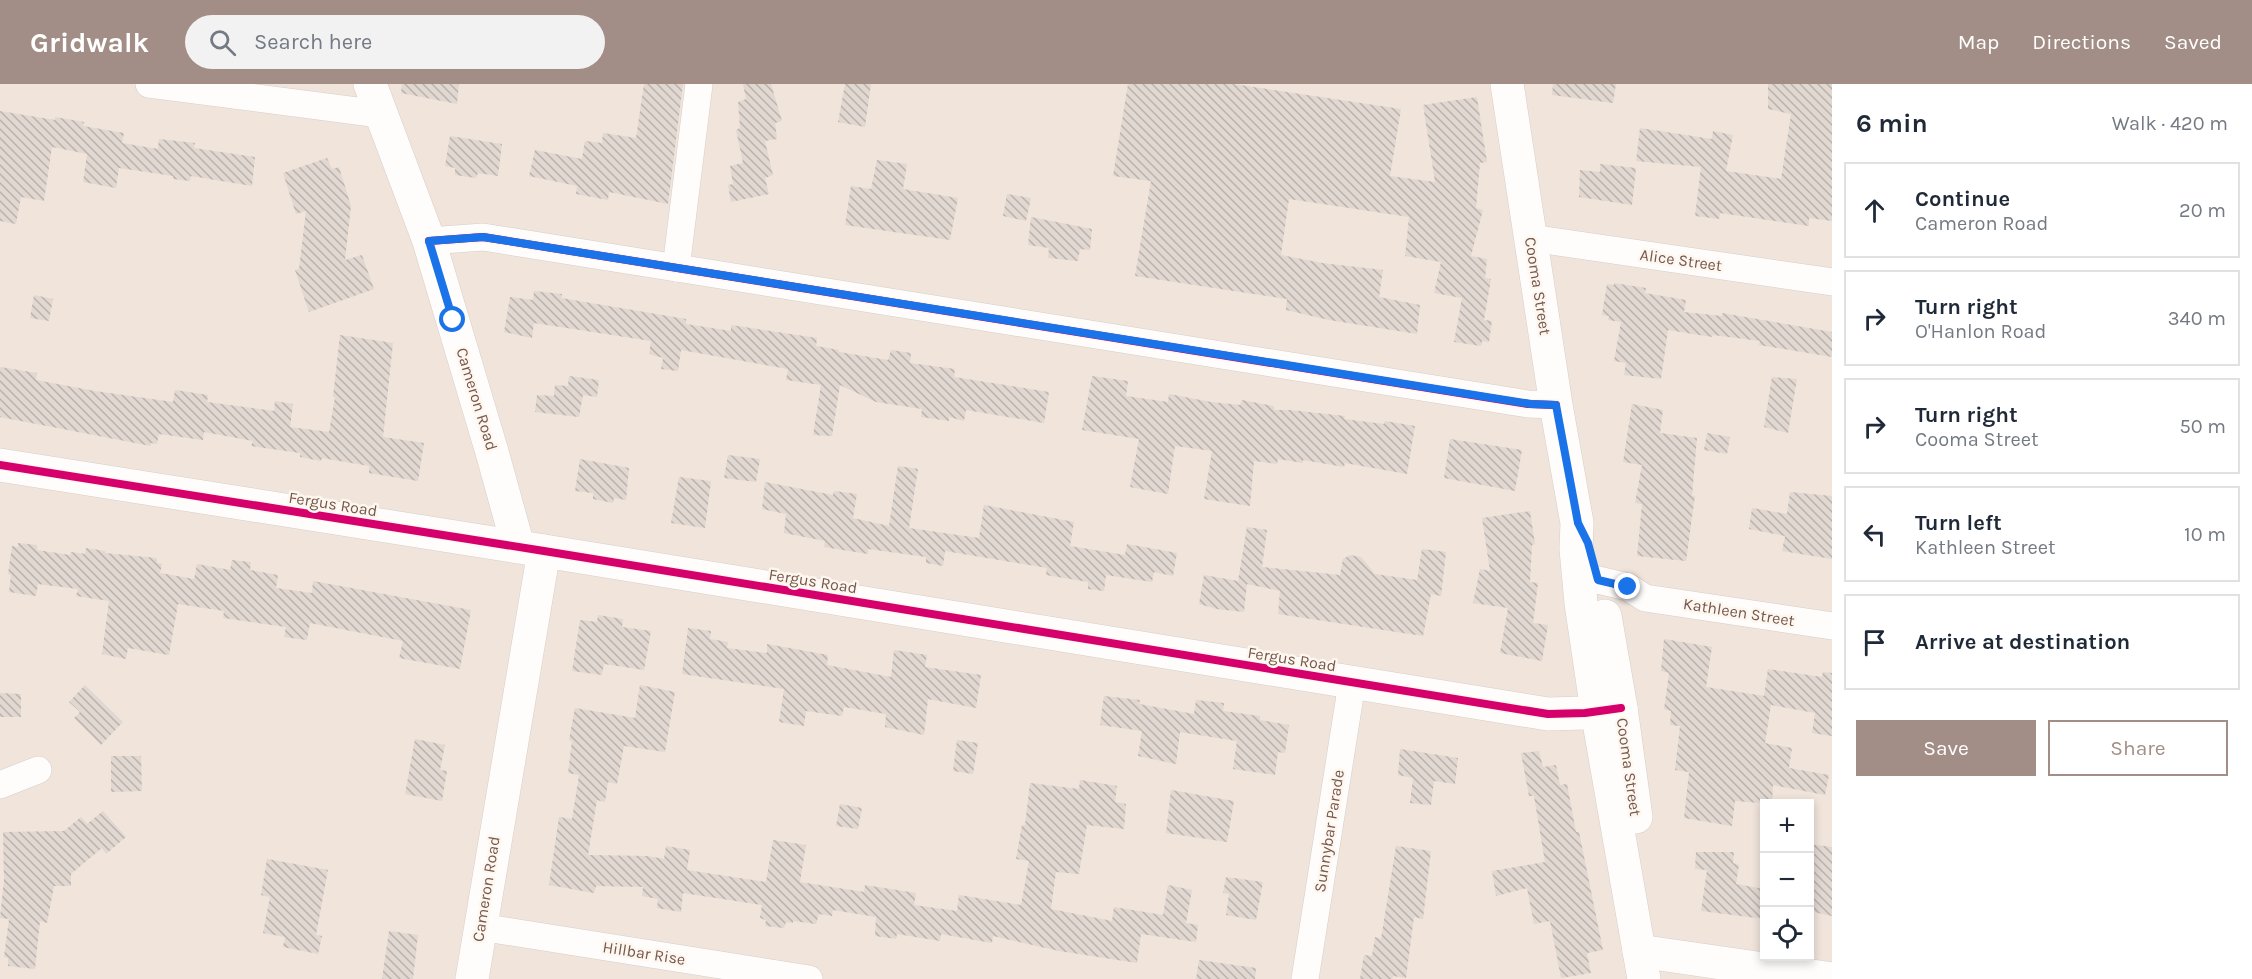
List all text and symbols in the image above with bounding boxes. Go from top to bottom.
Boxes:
search box [185,15,605,69]
text: Gridwalk [30,26,149,59]
icon: search [206,26,239,59]
text: Search here [254,29,372,55]
text: Map [1958,30,1999,54]
text: Directions [2032,30,2131,54]
text: Saved [2164,30,2222,54]
text: 6 min [1856,108,1928,139]
text: Walk · 420 m [2112,112,2228,135]
text: Continue [1915,186,2010,212]
icon: ahead [1858,194,1891,227]
text: 20 m [2179,199,2226,222]
text: Cameron Road [1915,212,2048,235]
street label: Cooma Street [1521,236,1555,336]
street label: Alice Street [1639,245,1723,275]
text: Turn right [1915,294,2018,320]
icon: right [1858,302,1891,335]
route start [439,306,465,332]
text: 340 m [2168,307,2226,330]
text: O'Hanlon Road [1915,320,2046,343]
street label: Cameron Road [452,345,502,453]
text: Turn right [1915,402,2018,428]
icon: right [1858,410,1891,443]
text: 50 m [2179,415,2226,438]
text: Cooma Street [1915,428,2039,451]
street label: Fergus Road [287,488,379,520]
text: Turn left [1915,510,2002,536]
icon: left [1858,518,1891,551]
text: 10 m [2184,523,2226,546]
text: Kathleen Street [1915,536,2056,559]
street label: Fergus Road [767,565,859,597]
route end [1614,573,1640,599]
street label: Kathleen Street [1682,594,1796,630]
icon: arrive [1858,626,1891,659]
text: Arrive at destination [1915,629,2130,655]
street label: Fergus Road [1246,643,1338,675]
street label: Cooma Street [1613,717,1645,817]
button: Save [1856,720,2036,776]
button: Share [2048,720,2228,776]
street label: Sunnybar Parade [1310,768,1348,894]
map controls [1760,799,1814,961]
button: + [1760,799,1814,853]
street label: Cameron Road [468,835,504,943]
button: − [1760,853,1814,907]
button: locate [1760,907,1814,961]
street label: Hillbar Rise [601,937,687,969]

